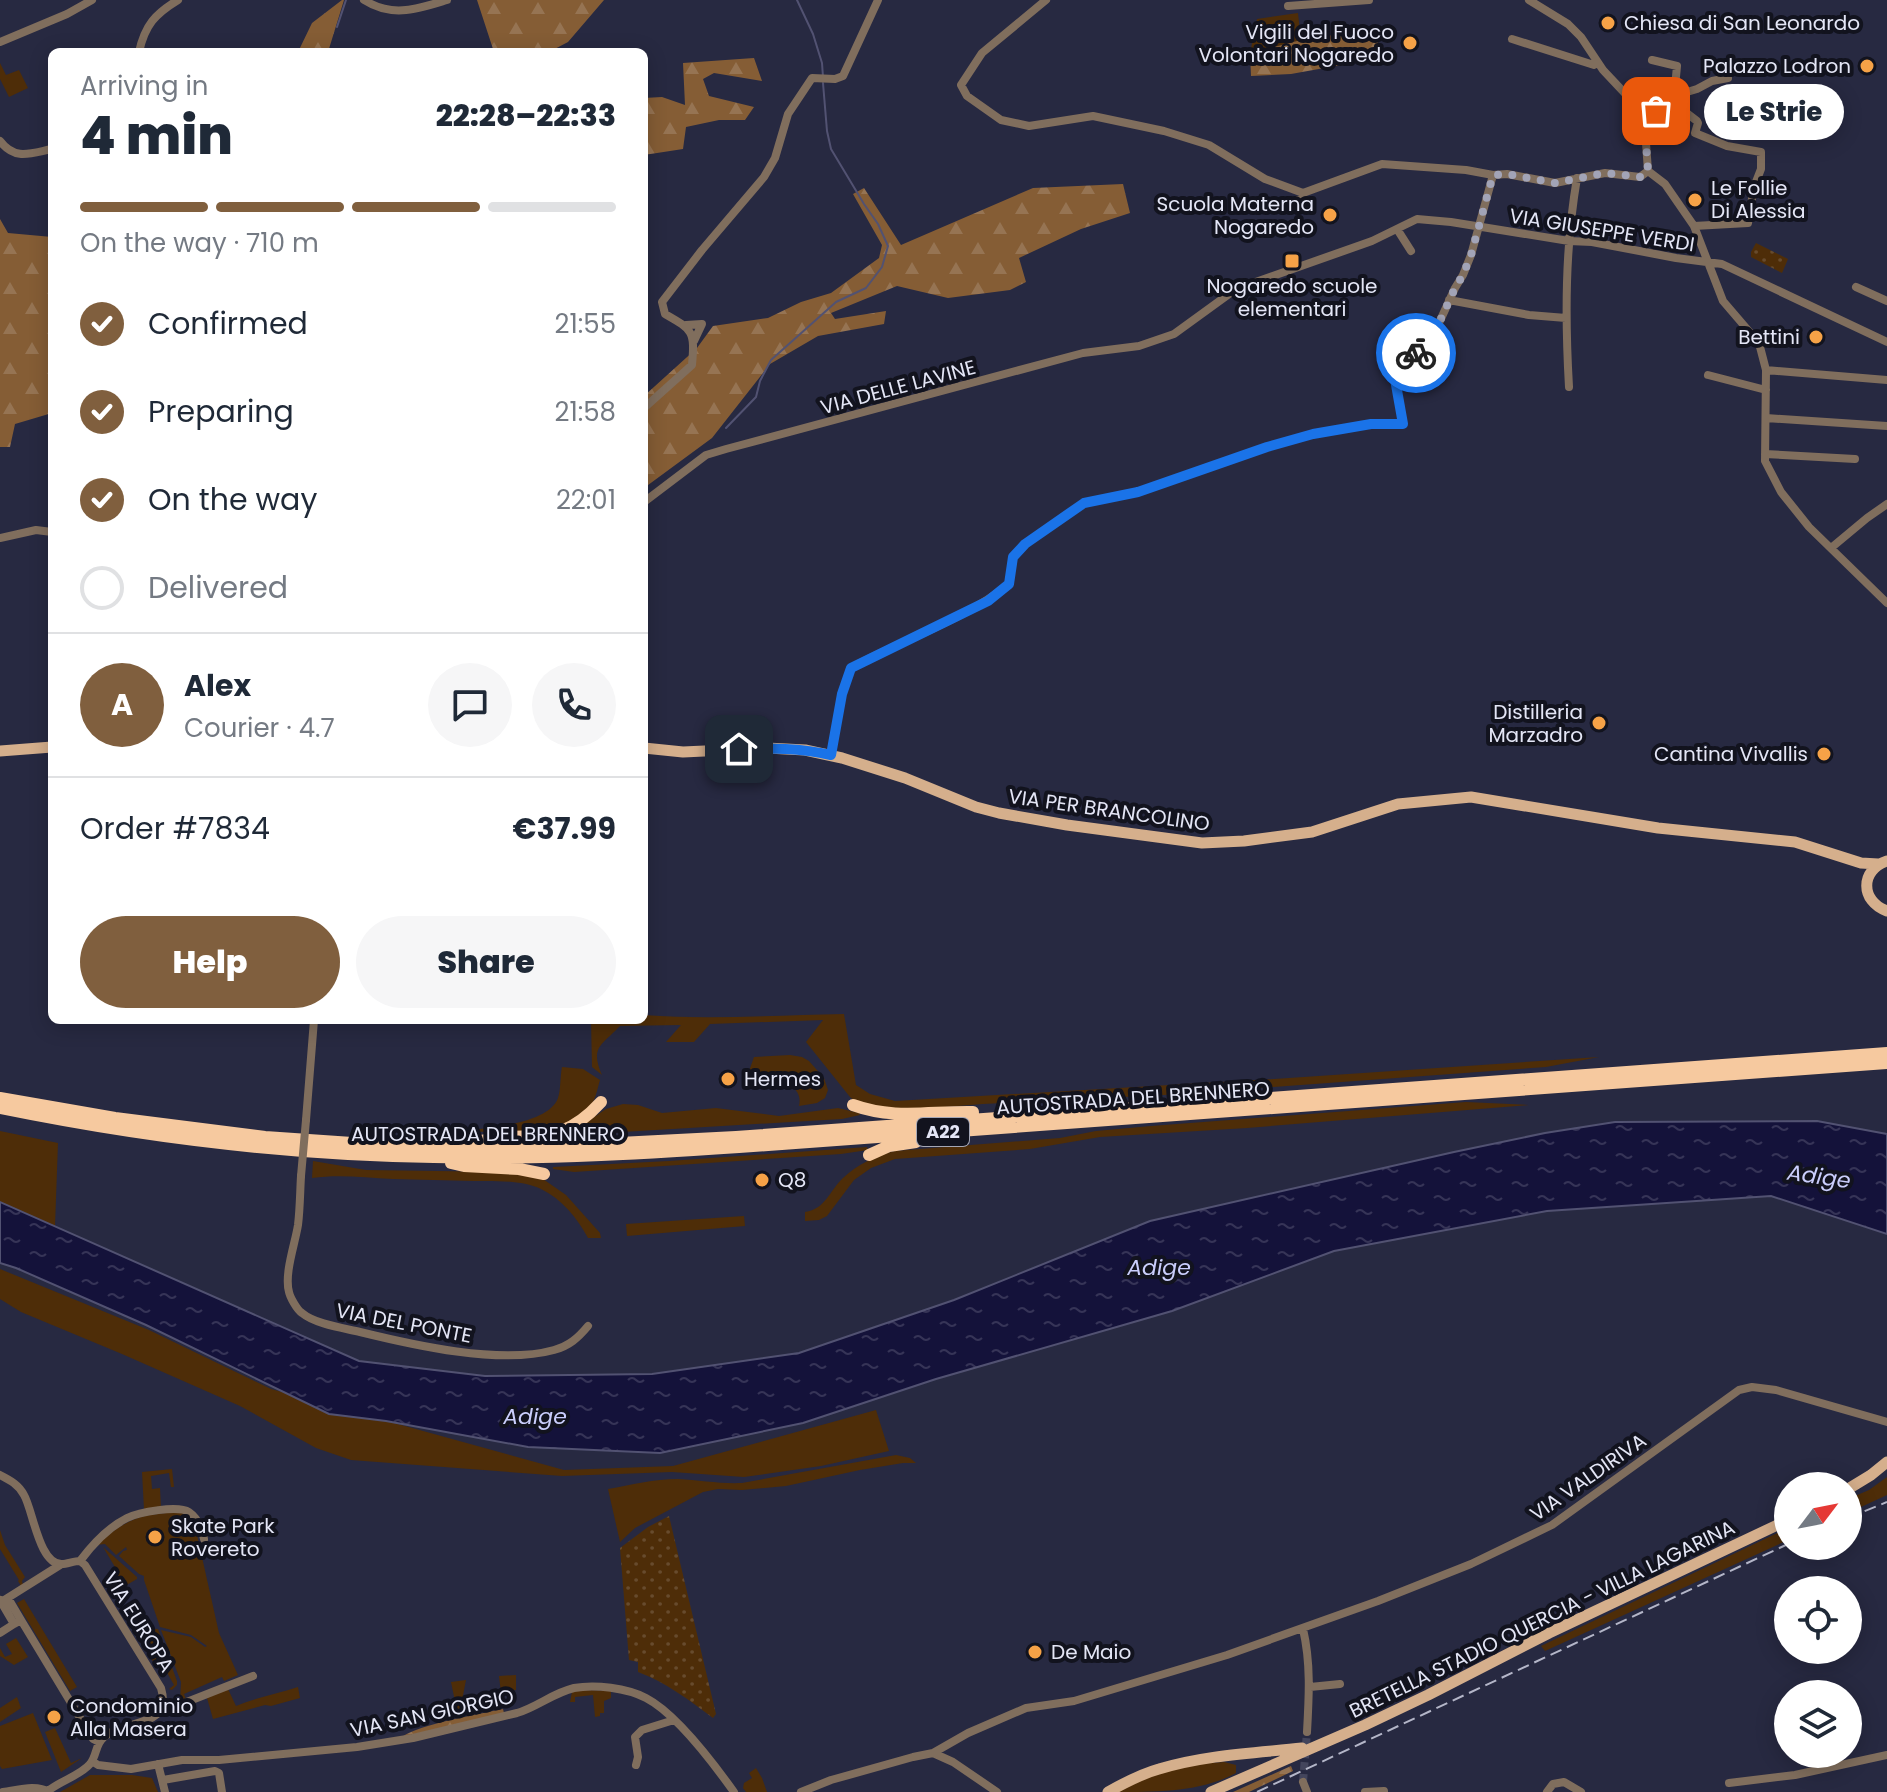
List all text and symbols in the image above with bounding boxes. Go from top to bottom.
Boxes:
place label: Chiesa di San Leonardo [1624,9,1860,37]
marker: Chiesa di San Leonardo [1599,14,1617,32]
place label: Vigili del Fuoco Volontari Nogaredo [1199,18,1394,69]
marker: Vigili del Fuoco Volontari Nogaredo [1401,34,1419,52]
place label: Palazzo Lodron [1703,52,1851,80]
marker: Palazzo Lodron [1858,57,1876,75]
text: Arriving in [80,68,209,104]
pin [1622,77,1690,145]
callout: Le Strie [1704,83,1844,139]
icon: bag [1634,89,1678,133]
text: 22:28–22:33 [436,94,616,137]
text: Le Strie [1726,94,1822,130]
text: 4 min [80,99,233,172]
place label: Le Follie Di Alessia [1711,174,1806,225]
place label: Scuola Materna Nogaredo [1157,190,1314,241]
marker: Le Follie Di Alessia [1686,191,1704,209]
street label: VIA GIUSEPPE VERDI [1507,202,1697,258]
marker: Scuola Materna Nogaredo [1321,206,1339,224]
text: On the way · 710 m [80,225,319,261]
marker: Nogaredo scuole elementari [1283,252,1301,270]
place label: Nogaredo scuole elementari [1207,272,1377,323]
icon: check [80,302,124,346]
text: Confirmed [148,302,308,345]
text: 21:55 [555,306,616,342]
courier [1376,313,1456,393]
place label: Bettini [1738,323,1800,351]
marker: Bettini [1807,328,1825,346]
icon: bike [1394,331,1438,375]
street label: VIA DELLE LAVINE [817,353,979,421]
icon: check [80,390,124,434]
text: Preparing [148,390,294,433]
text: 21:58 [554,394,616,430]
icon: check [80,478,124,522]
text: On the way [148,478,317,521]
text: 22:01 [556,482,616,518]
text: Delivered [148,566,288,609]
button: chat [428,663,512,747]
button: phone [532,663,616,747]
text: Alex [184,664,251,707]
text: A [111,683,133,726]
place label: Distilleria Marzadro [1488,698,1583,749]
text: Courier · 4.7 [184,710,335,746]
marker: Distilleria Marzadro [1590,714,1608,732]
pin [705,715,773,783]
icon: home [717,727,761,771]
place label: Cantina Vivallis [1654,740,1808,768]
marker: Cantina Vivallis [1815,745,1833,763]
street label: VIA PER BRANCOLINO [1007,782,1211,838]
text: Order #7834 [80,807,270,850]
text: €37.99 [513,807,616,850]
button: Help [80,916,340,1008]
button: Share [356,916,616,1008]
place label: Hermes [744,1065,821,1093]
marker: Hermes [719,1070,737,1088]
street label: AUTOSTRADA DEL BRENNERO [995,1074,1271,1122]
road number: A22 [917,1118,969,1146]
street label: AUTOSTRADA DEL BRENNERO [351,1120,625,1148]
water label: Adige [1784,1157,1853,1196]
place label: Q8 [778,1166,806,1194]
marker: Q8 [753,1171,771,1189]
water label: Adige [1126,1252,1191,1283]
street label: VIA DEL PONTE [334,1296,474,1350]
water label: Adige [502,1401,567,1432]
street label: VIA VALDIRIVA [1524,1427,1652,1527]
north arrow [1774,1472,1862,1560]
map controls [1774,1472,1862,1768]
place label: Skate Park Rovereto [171,1512,275,1563]
street label: BRETELLA STADIO QUERCIA - VILLA LAGARINA [1345,1513,1739,1725]
marker: Skate Park Rovereto [146,1528,164,1546]
street label: VIA EUROPA [97,1566,181,1678]
button: locate [1774,1576,1862,1664]
place label: De Maio [1051,1638,1131,1666]
marker: De Maio [1026,1643,1044,1661]
button: layers [1774,1680,1862,1768]
street label: VIA SAN GIORGIO [348,1682,516,1744]
place label: Condominio Alla Masera [70,1692,193,1743]
marker: Condominio Alla Masera [45,1708,63,1726]

